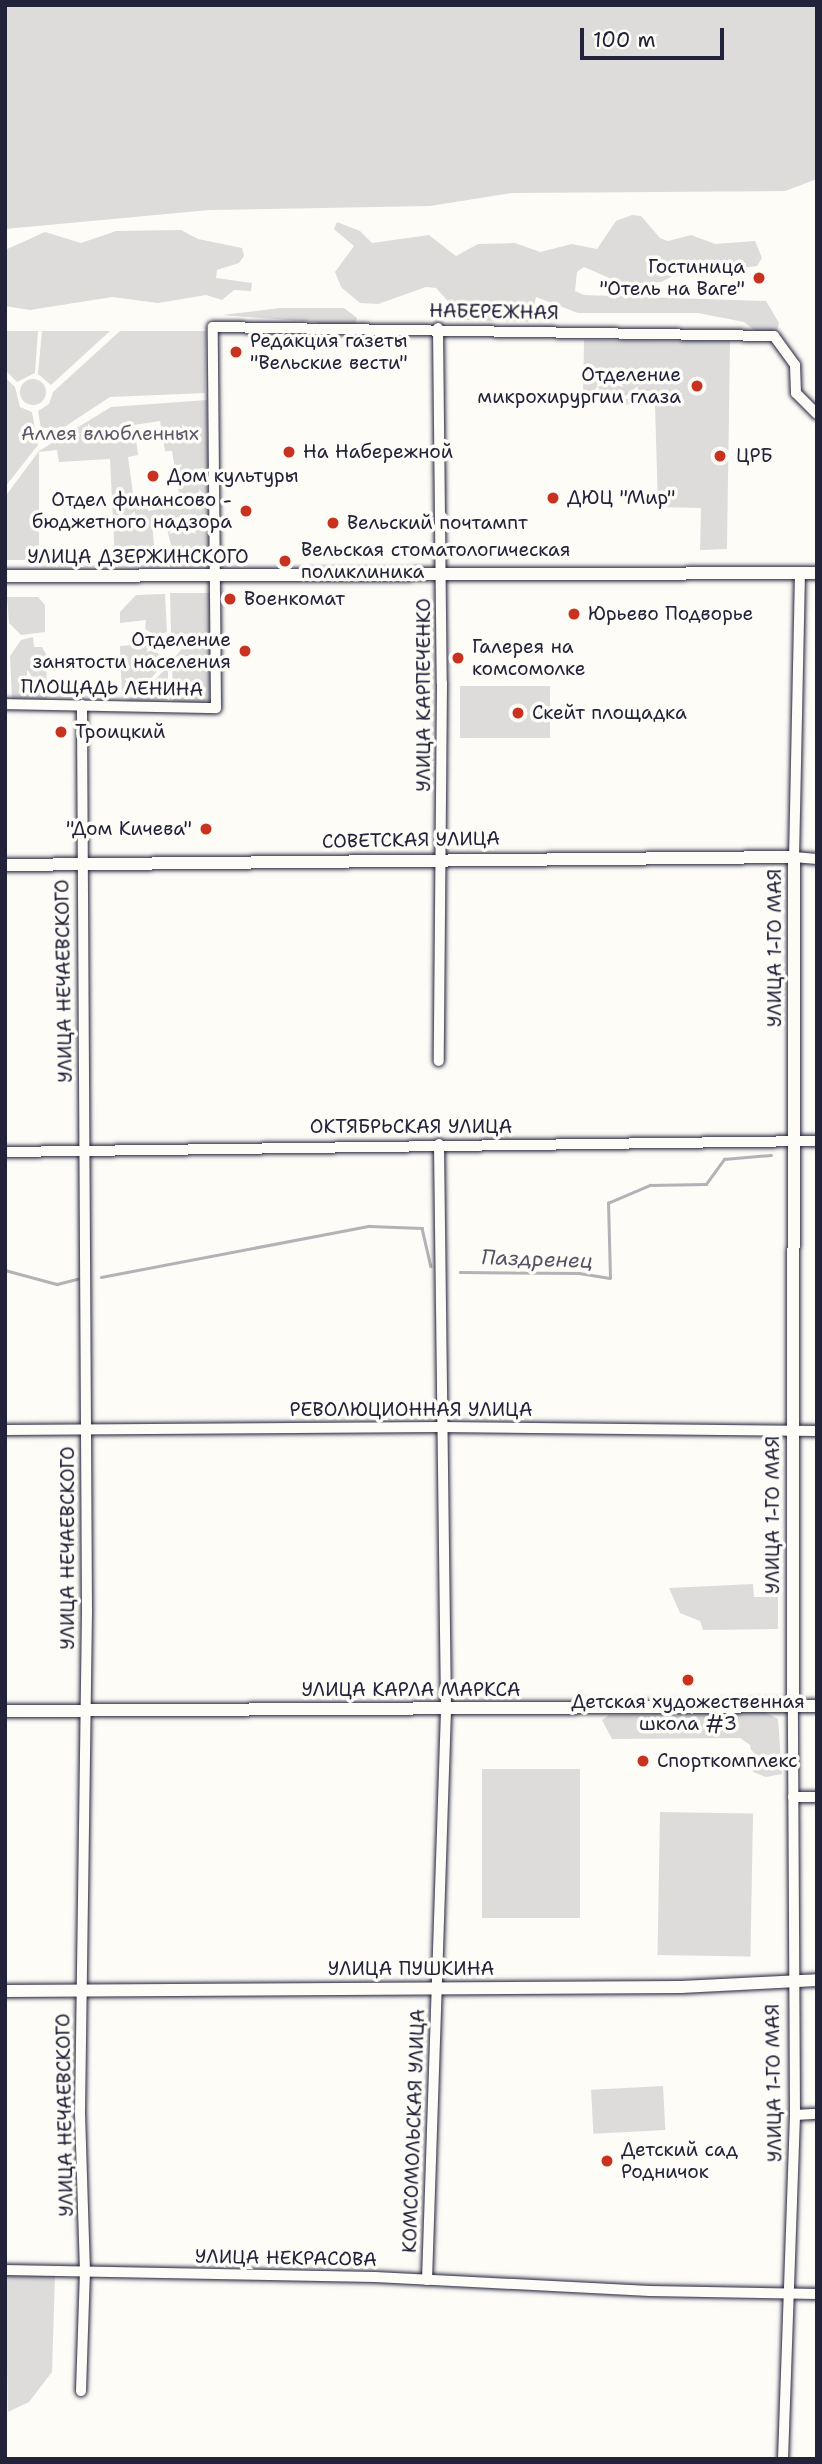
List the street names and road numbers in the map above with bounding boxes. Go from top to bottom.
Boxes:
street label: НАБЕРЕЖНАЯ [429,299,559,325]
street label: УЛИЦА ДЗЕРЖИНСКОГО [27,546,249,568]
street label: УЛИЦА КАРПЕЧЕНКО [413,598,435,792]
street label: ПЛОЩАДЬ ЛЕНИНА [21,675,203,701]
street label: СОВЕТСКАЯ УЛИЦА [322,827,500,853]
street label: УЛИЦА 1-ГО МАЯ [764,869,786,1027]
street label: УЛИЦА НЕЧАЕВСКОГО [51,879,77,1083]
street label: ОКТЯБРЬСКАЯ УЛИЦА [310,1116,512,1138]
street label: РЕВОЛЮЦИОННАЯ УЛИЦА [290,1399,532,1421]
street label: УЛИЦА 1-ГО МАЯ [762,1436,784,1594]
street label: УЛИЦА НЕЧАЕВСКОГО [57,1446,79,1650]
street label: УЛИЦА КАРЛА МАРКСА [301,1679,521,1701]
street label: УЛИЦА ПУШКИНА [328,1958,494,1980]
street label: УЛИЦА 1-ГО МАЯ [761,2004,787,2162]
street label: КОМСОМОЛЬСКАЯ УЛИЦА [398,2009,430,2253]
street label: УЛИЦА НЕЧАЕВСКОГО [52,2013,78,2217]
street label: УЛИЦА НЕКРАСОВА [195,2245,377,2271]

